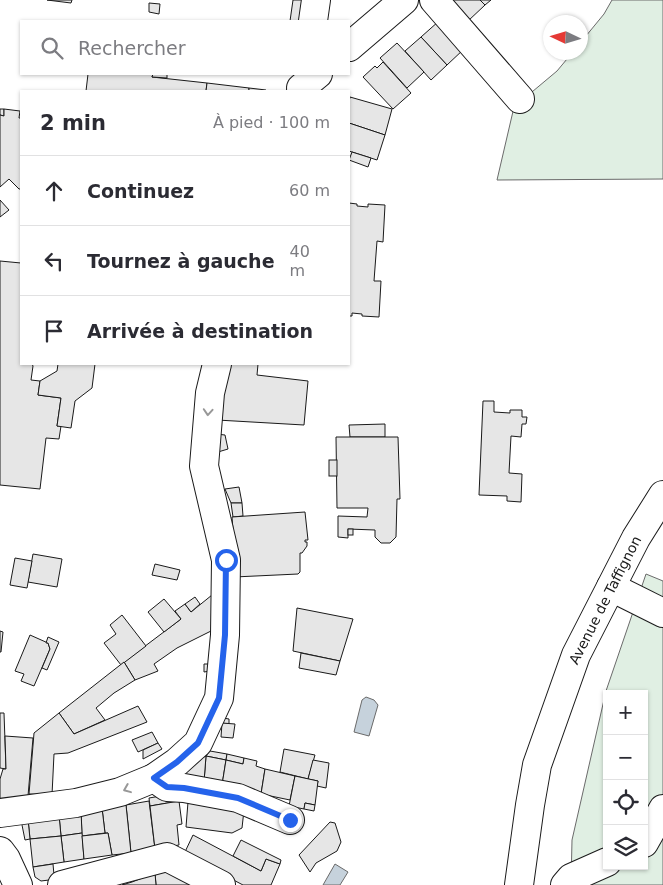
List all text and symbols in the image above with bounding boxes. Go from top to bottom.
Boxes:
north arrow [543,15,588,60]
search box [20,20,350,75]
icon: search [38,34,66,62]
text: Rechercher [78,37,186,59]
text: 2 min [40,111,106,135]
text: À pied · 100 m [213,113,330,132]
icon: ahead [40,177,68,205]
text: Continuez [87,180,194,202]
text: 60 m [289,181,330,200]
text: 40 m [290,242,310,280]
icon: left [40,247,68,275]
text: Tournez à gauche [87,250,275,272]
icon: arrive [40,317,68,345]
text: Arrivée à destination [87,320,313,342]
one-way arrow [203,408,214,416]
street label: Avenue de Taffignon [566,533,644,667]
route start [215,549,238,572]
map controls [603,690,648,870]
button: + [603,690,648,735]
button: − [603,735,648,780]
button: locate [603,780,648,825]
one-way arrow [123,783,132,794]
route end [279,809,302,832]
button: layers [603,825,648,870]

